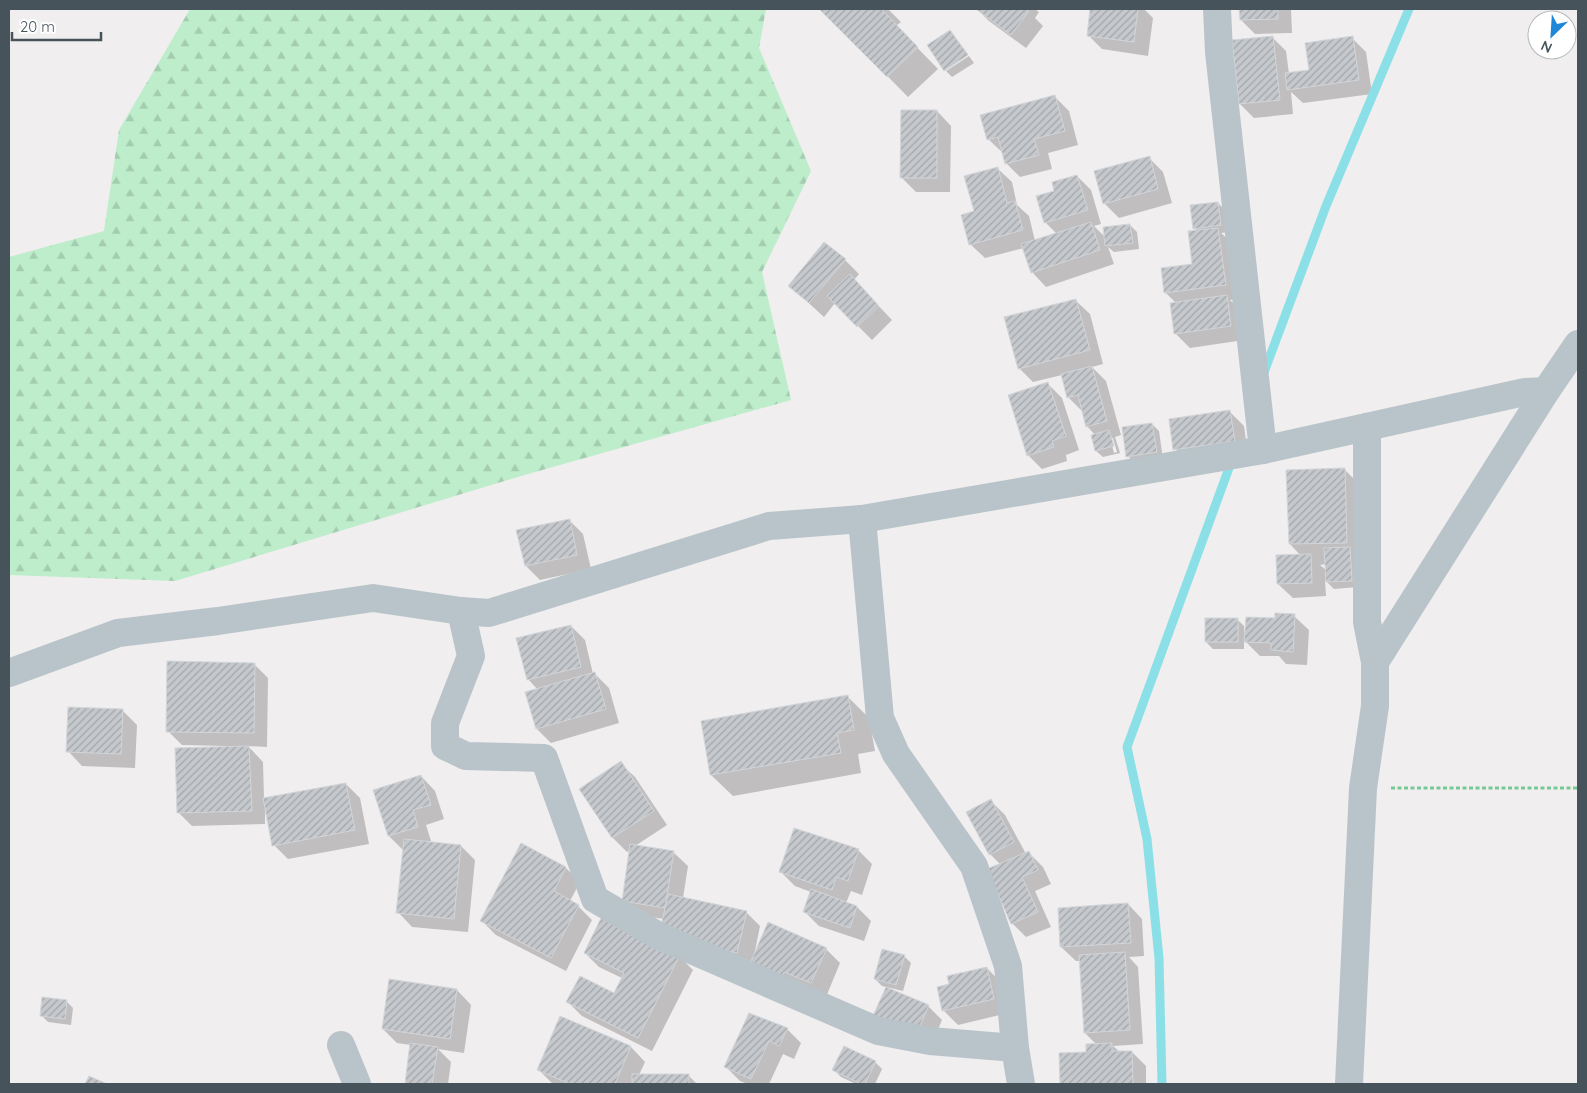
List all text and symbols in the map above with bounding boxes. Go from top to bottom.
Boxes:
scale bar [12,10,101,42]
north arrow [1527,10,1577,60]
text: 20 m [20,17,55,36]
text: N [1538,36,1555,57]

